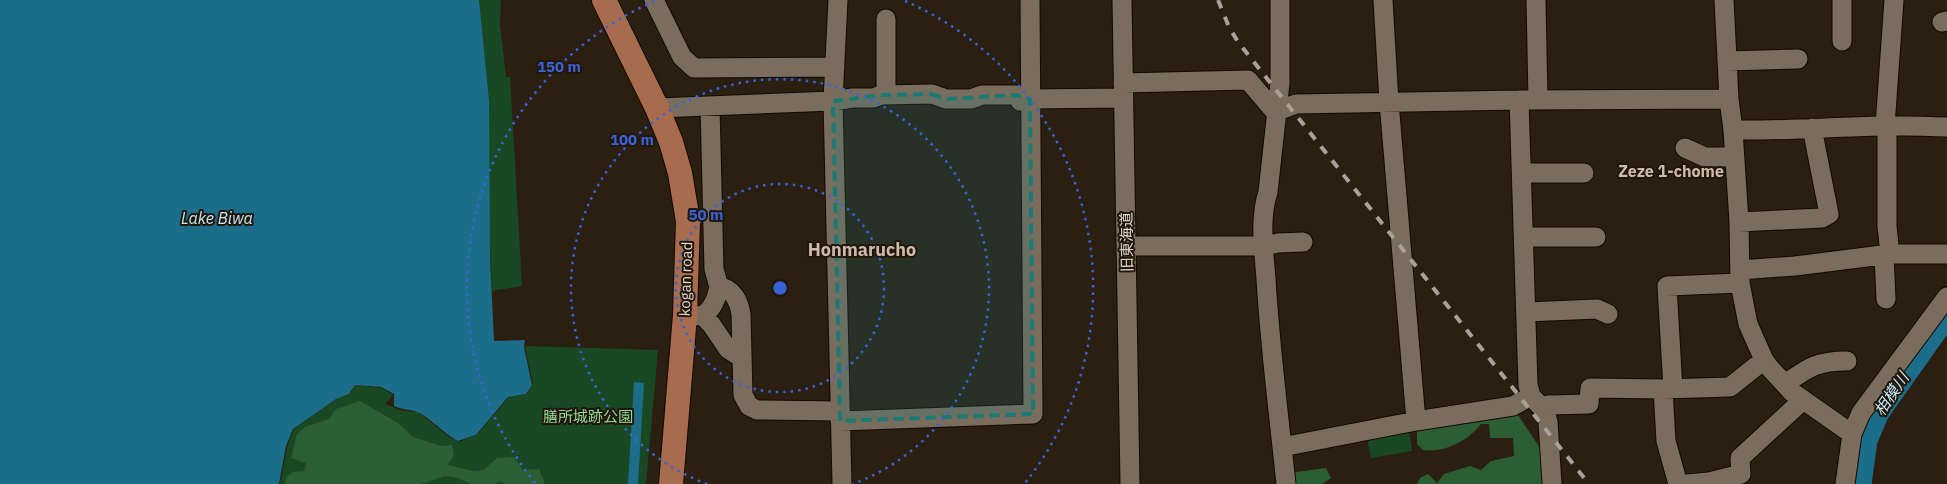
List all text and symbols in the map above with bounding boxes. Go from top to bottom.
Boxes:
text: 150 m [537,57,581,76]
text: 100 m [610,130,654,149]
district label: Zeze 1-chome [1618,161,1724,181]
text: 50 m [689,205,723,224]
water label: Lake Biwa [181,208,253,228]
street label: 旧東海道 [1116,212,1137,272]
district label: Honmarucho [808,238,916,261]
street label: kogan road [675,241,696,317]
centre of rings [771,279,789,297]
water label: 相模川 [1869,367,1914,419]
park label: 膳所城跡公園 [543,407,633,426]

